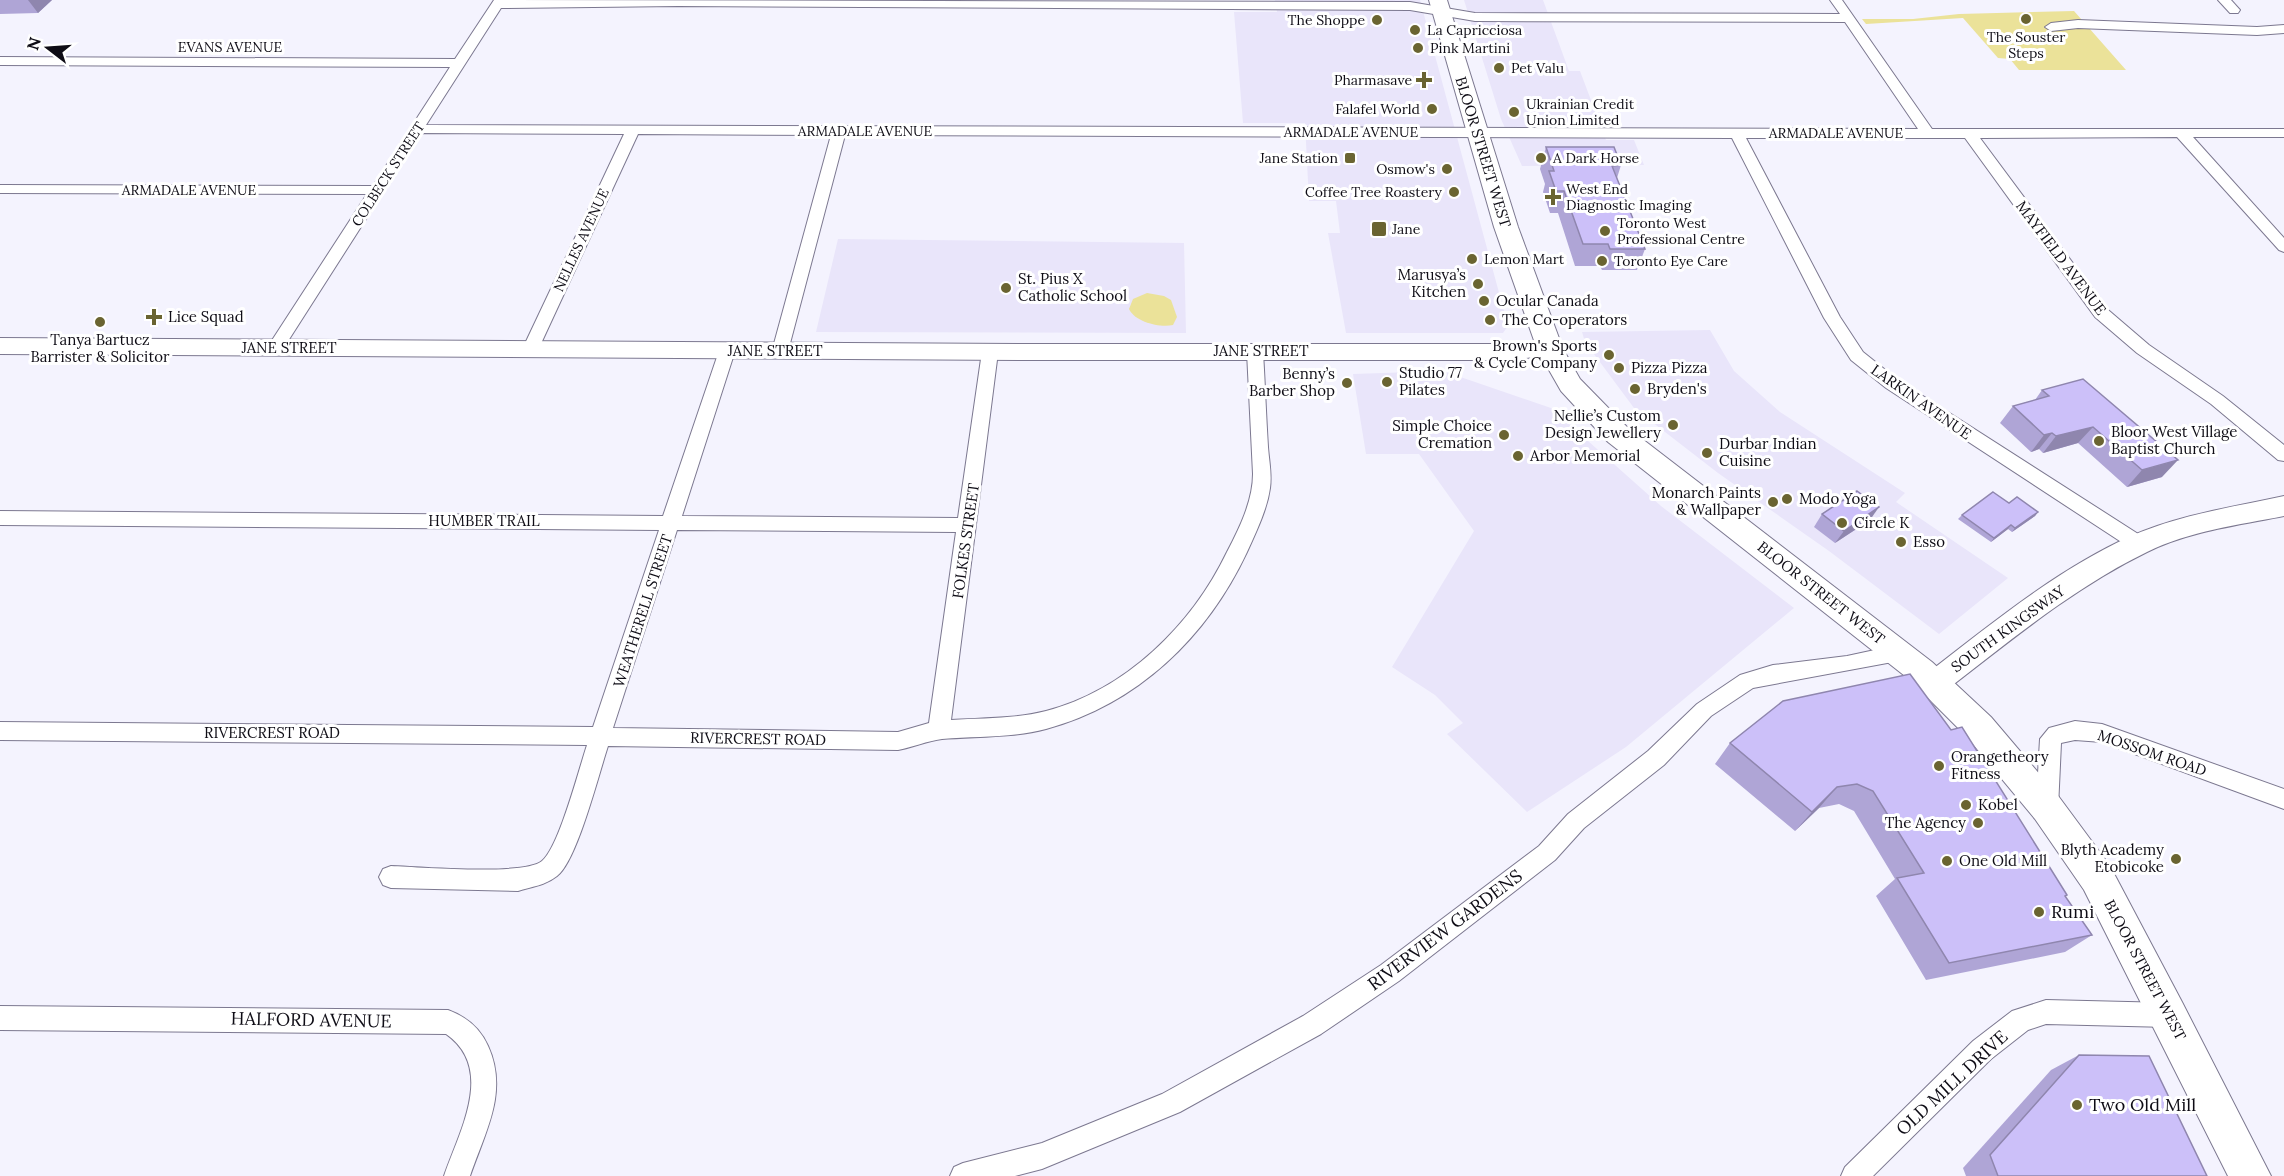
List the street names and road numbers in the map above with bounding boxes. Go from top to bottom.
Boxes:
street label: EVANS AVENUE [178,38,282,56]
street label: BLOOR STREET WEST [1451,74,1516,230]
street label: COLBECK STREET [347,118,429,230]
street label: ARMADALE AVENUE [797,122,933,140]
street label: ARMADALE AVENUE [1283,123,1419,141]
street label: ARMADALE AVENUE [1768,124,1904,142]
street label: ARMADALE AVENUE [121,181,257,199]
street label: NELLES AVENUE [549,185,613,295]
street label: MAYFIELD AVENUE [2012,197,2111,319]
street label: JANE STREET [240,338,337,357]
street label: JANE STREET [726,341,823,360]
street label: JANE STREET [1212,341,1309,360]
street label: LARKIN AVENUE [1867,360,1975,443]
street label: FOLKES STREET [948,482,983,600]
street label: HUMBER TRAIL [428,511,540,530]
street label: WEATHERELL STREET [609,532,676,690]
street label: BLOOR STREET WEST [1754,537,1889,649]
street label: SOUTH KINGSWAY [1947,581,2069,676]
street label: RIVERCREST ROAD [204,723,340,742]
street label: MOSSOM ROAD [2095,725,2209,780]
street label: RIVERCREST ROAD [690,728,826,749]
street label: RIVERVIEW GARDENS [1363,864,1527,995]
street label: BLOOR STREET WEST [2100,896,2191,1044]
street label: HALFORD AVENUE [230,1007,392,1032]
street label: OLD MILL DRIVE [1891,1025,2012,1140]

